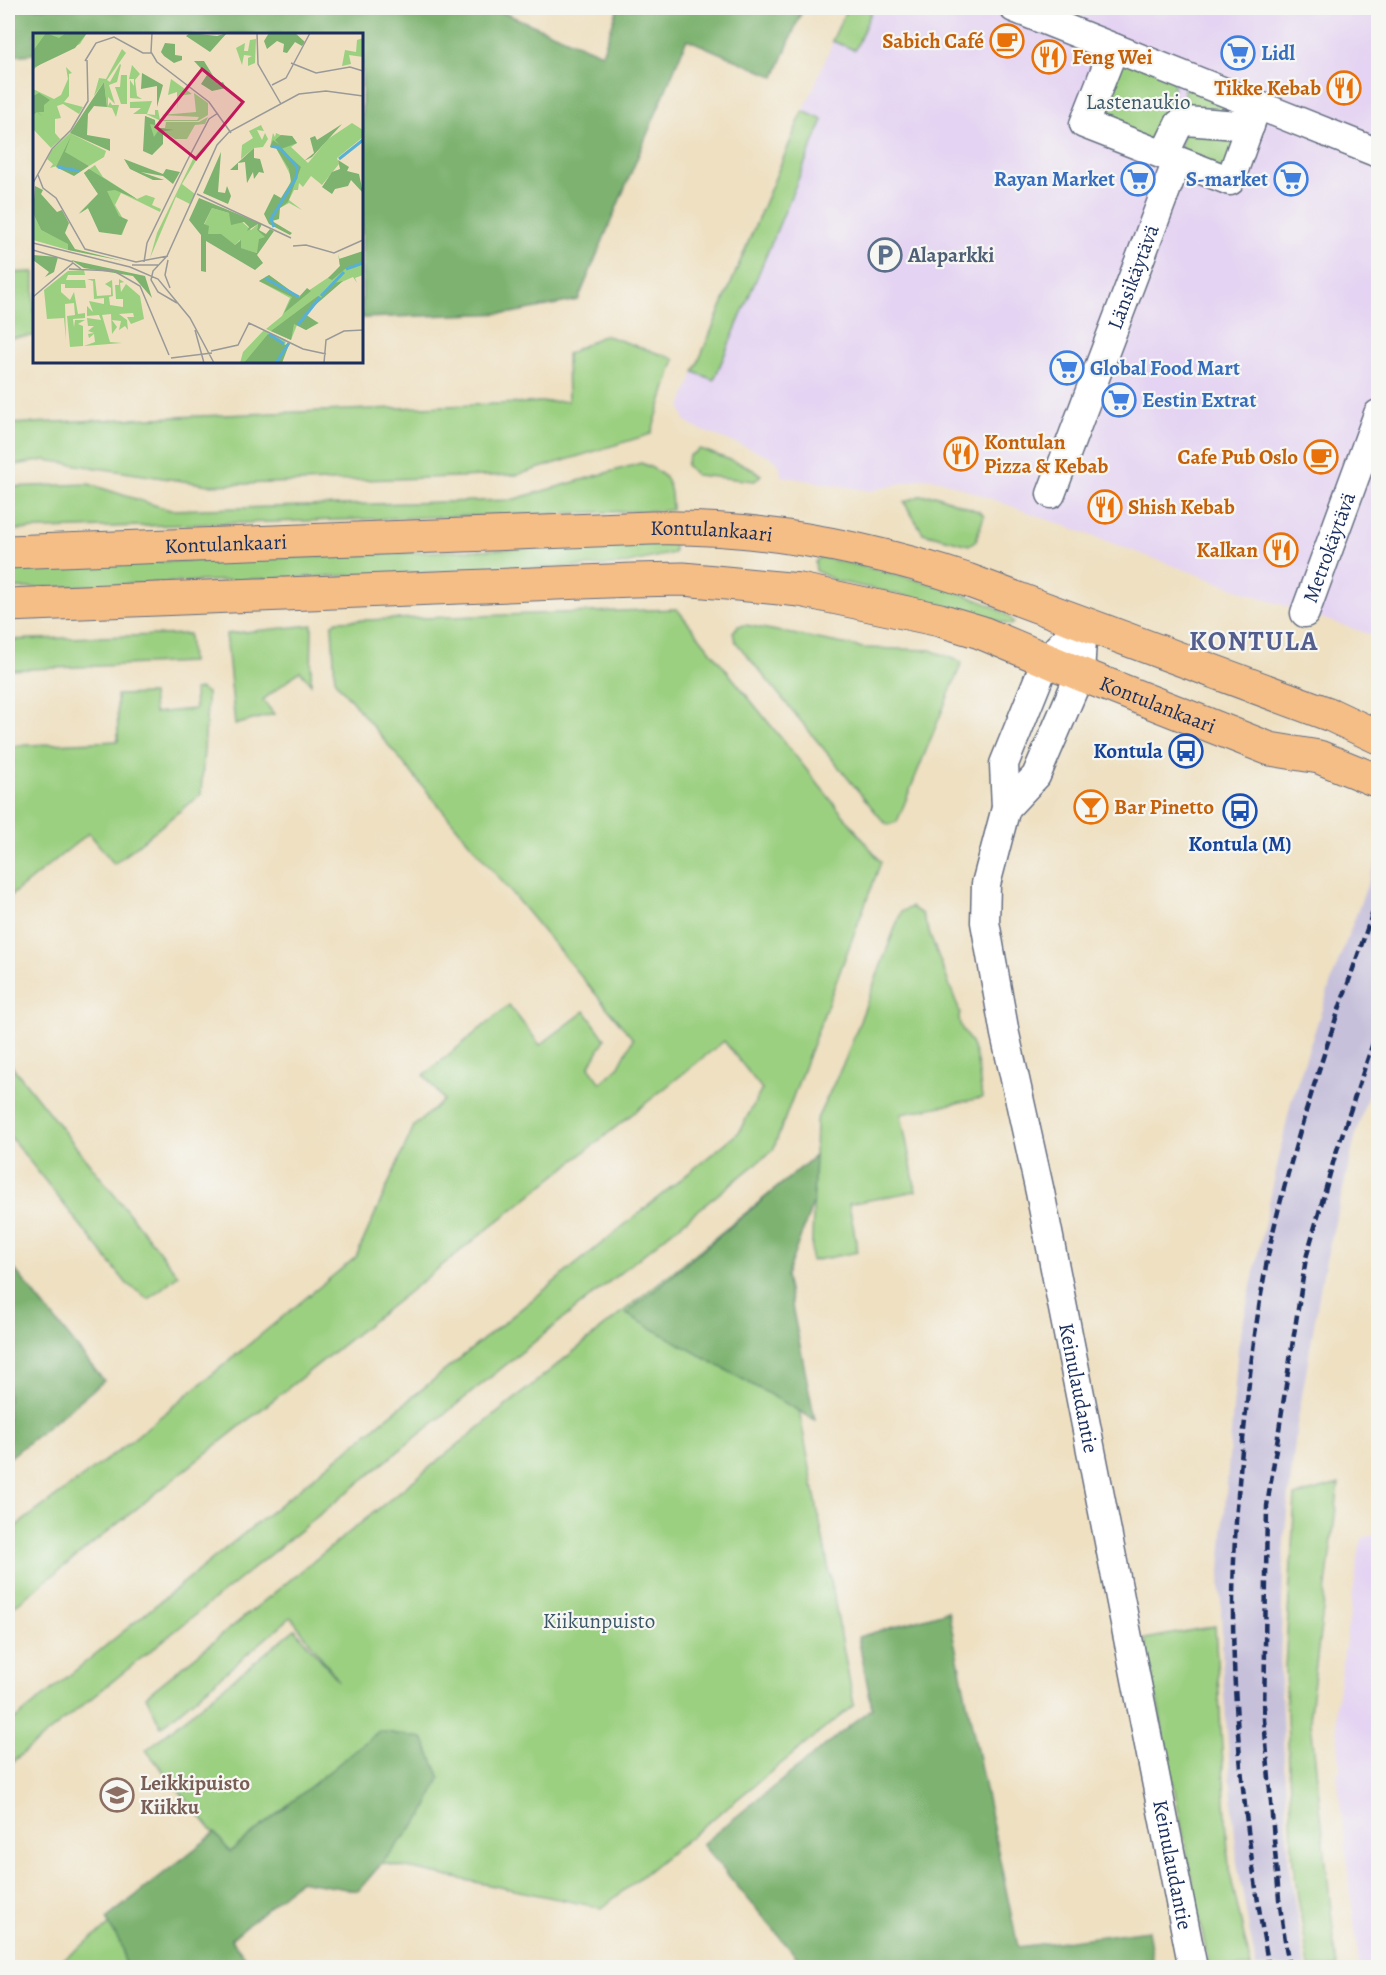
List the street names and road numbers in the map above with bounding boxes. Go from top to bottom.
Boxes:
street label: Länsikäytävä [1100,220,1166,334]
street label: Metrokäytävä [1296,488,1362,607]
street label: Kontulankaari [650,514,775,549]
street label: Kontulankaari [164,528,288,560]
street label: Kontulankaari [1095,669,1220,740]
street label: Keinulaudantie [1052,1320,1105,1455]
street label: Keinulaudantie [1146,1797,1199,1932]

